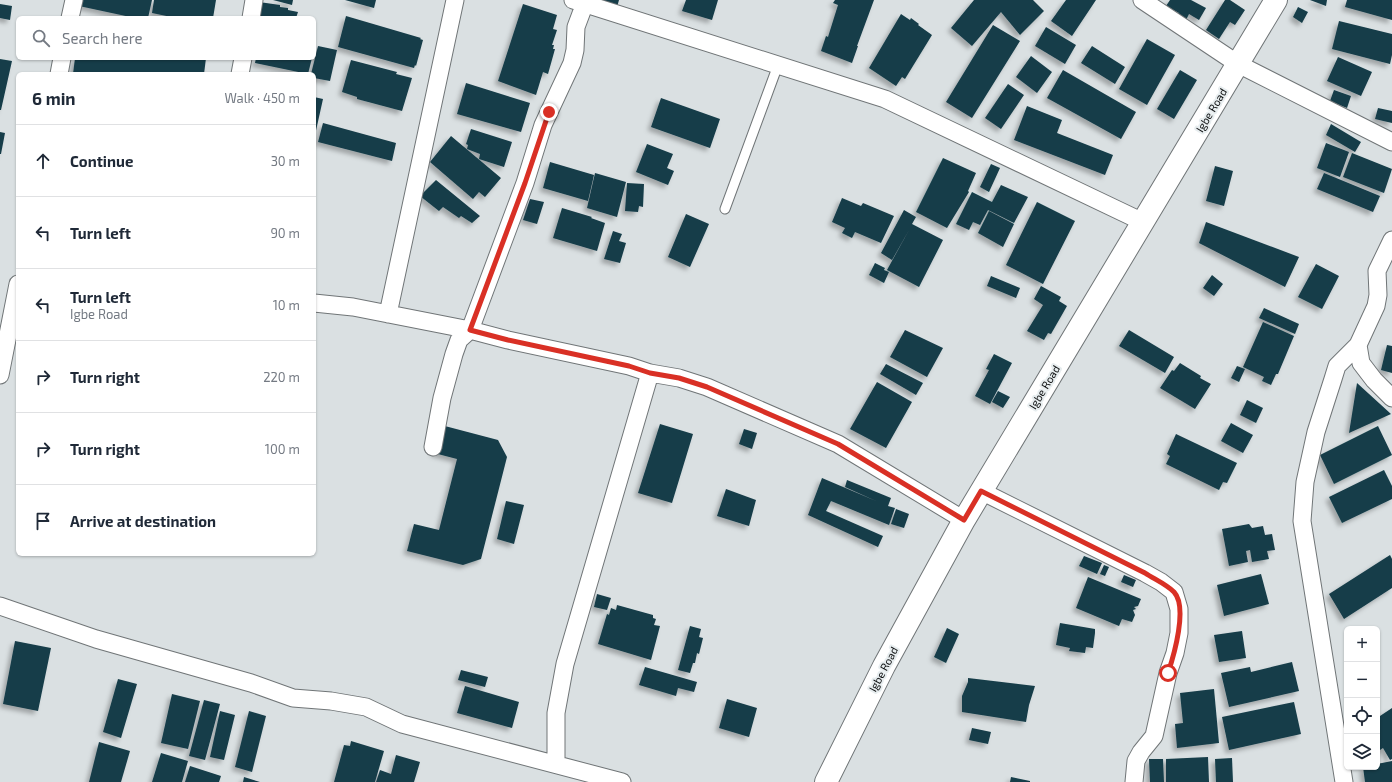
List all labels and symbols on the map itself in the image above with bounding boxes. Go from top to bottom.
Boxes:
street label: Igbe Road [1193,86,1229,134]
route end [540,103,558,121]
street label: Igbe Road [1026,363,1062,411]
street label: Igbe Road [866,644,900,694]
route start [1159,664,1177,682]

